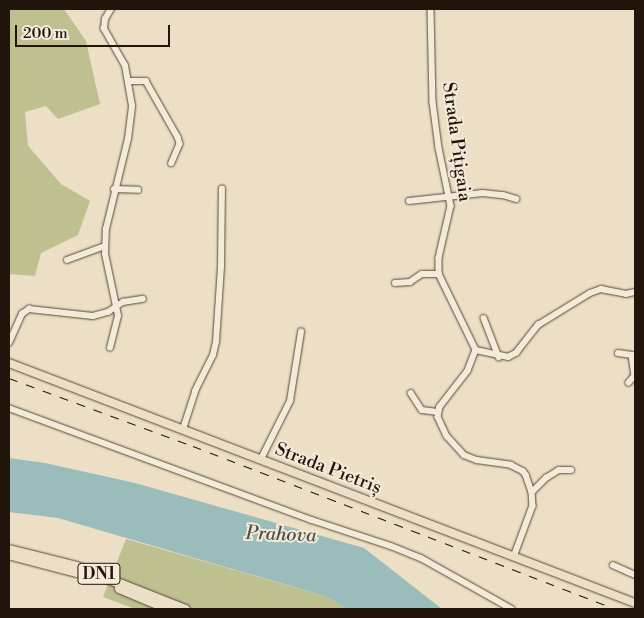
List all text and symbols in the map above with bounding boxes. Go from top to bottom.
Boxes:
scale bar [18,15,172,47]
text: 200 m [23,24,68,43]
street label: Strada Pițigaia [437,81,475,203]
street label: Strada Pietriș [272,439,384,499]
water label: Prahova [245,522,317,548]
road number: DN1 [76,560,122,588]

